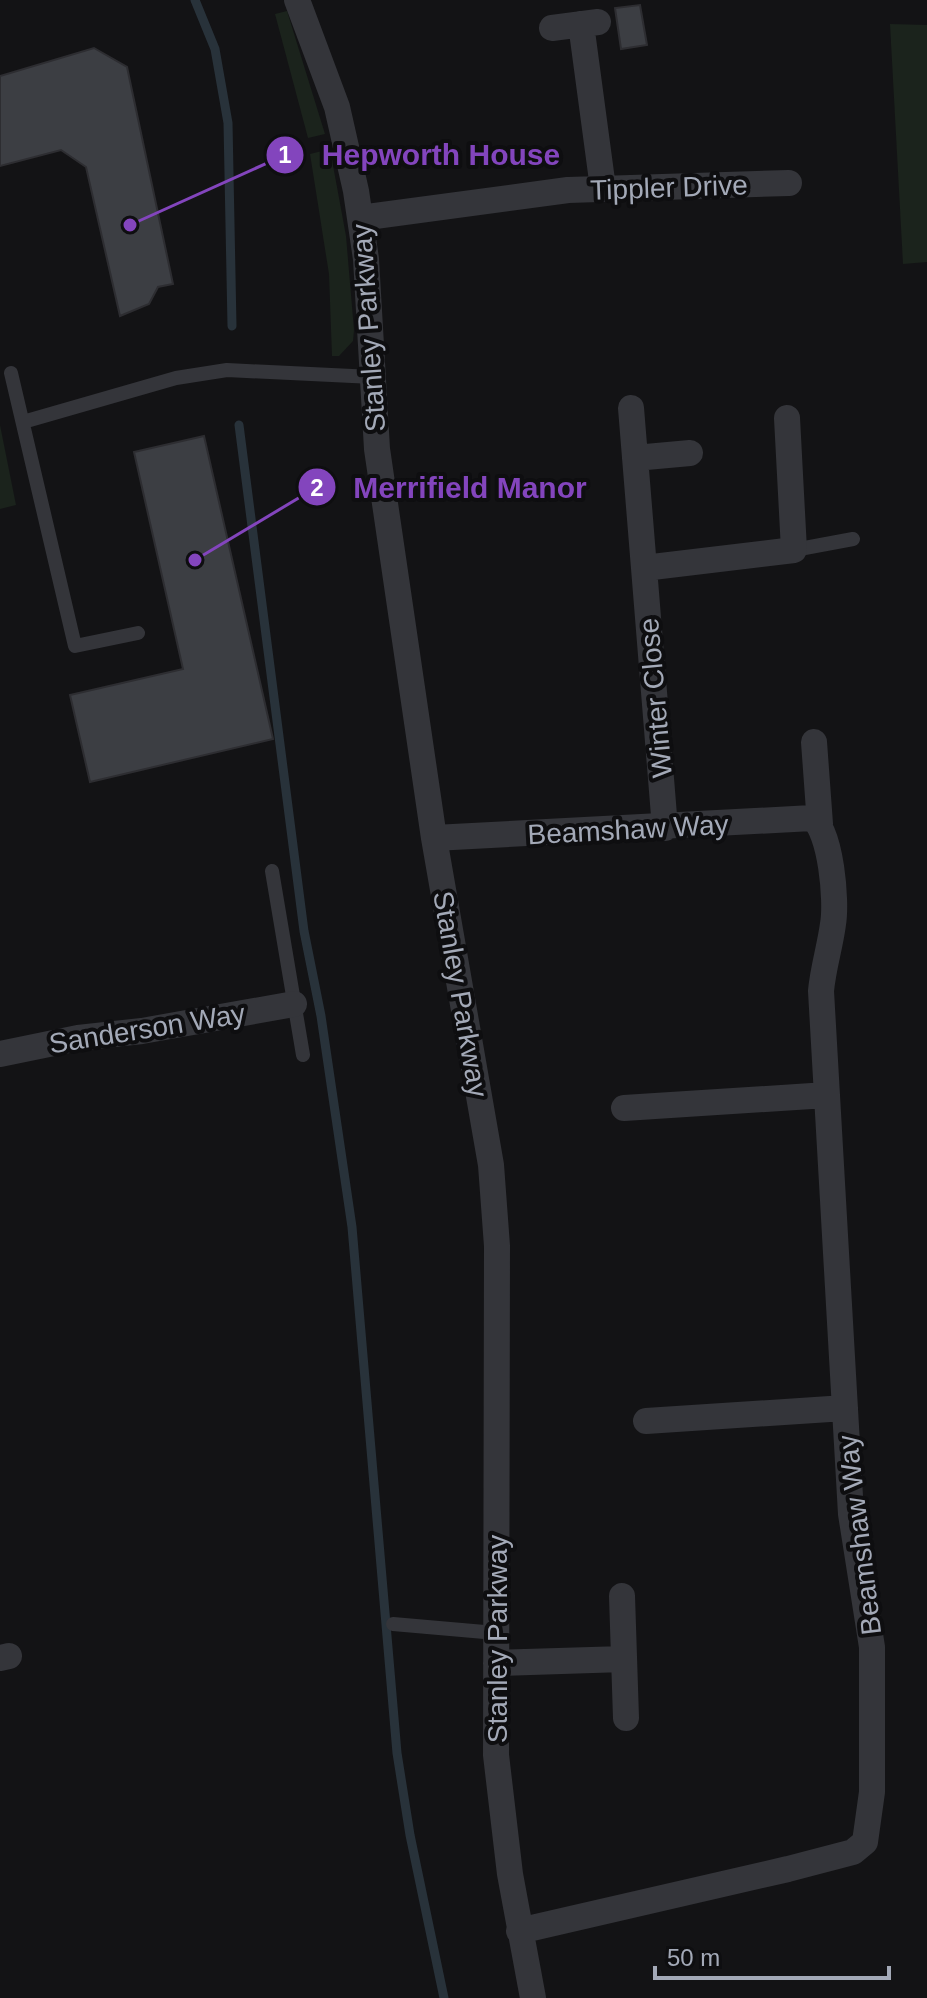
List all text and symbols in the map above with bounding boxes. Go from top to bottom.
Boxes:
callout: Hepworth House [265,128,576,182]
text: Hepworth House [322,138,560,171]
text: 1 [278,141,292,168]
street label: Tippler Drive [590,169,748,206]
street label: Stanley Parkway [346,223,391,433]
callout: Merrifield Manor [297,460,602,514]
text: Merrifield Manor [353,471,587,504]
text: 2 [310,474,324,501]
street label: Winter Close [633,617,678,779]
street label: Beamshaw Way [527,809,729,850]
street label: Stanley Parkway [427,889,494,1099]
street label: Sanderson Way [47,998,247,1059]
street label: Beamshaw Way [832,1433,887,1637]
street label: Stanley Parkway [482,1535,513,1743]
scale bar [655,1930,889,1980]
text: 50 m [667,1944,720,1971]

